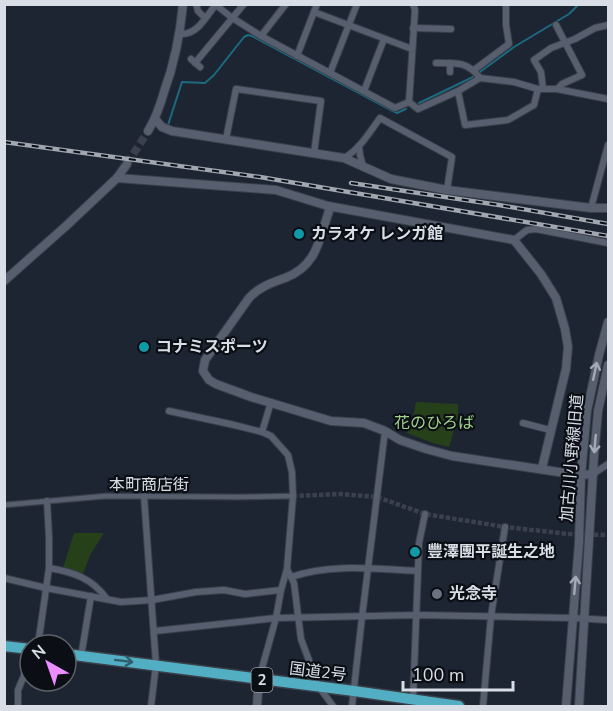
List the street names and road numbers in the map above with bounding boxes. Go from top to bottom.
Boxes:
street label: 加古川小野線旧道 [555,393,589,523]
street label: 本町商店街 [109,474,189,496]
street label: 国道2号 [288,658,348,686]
road number: 2 [252,668,272,692]

